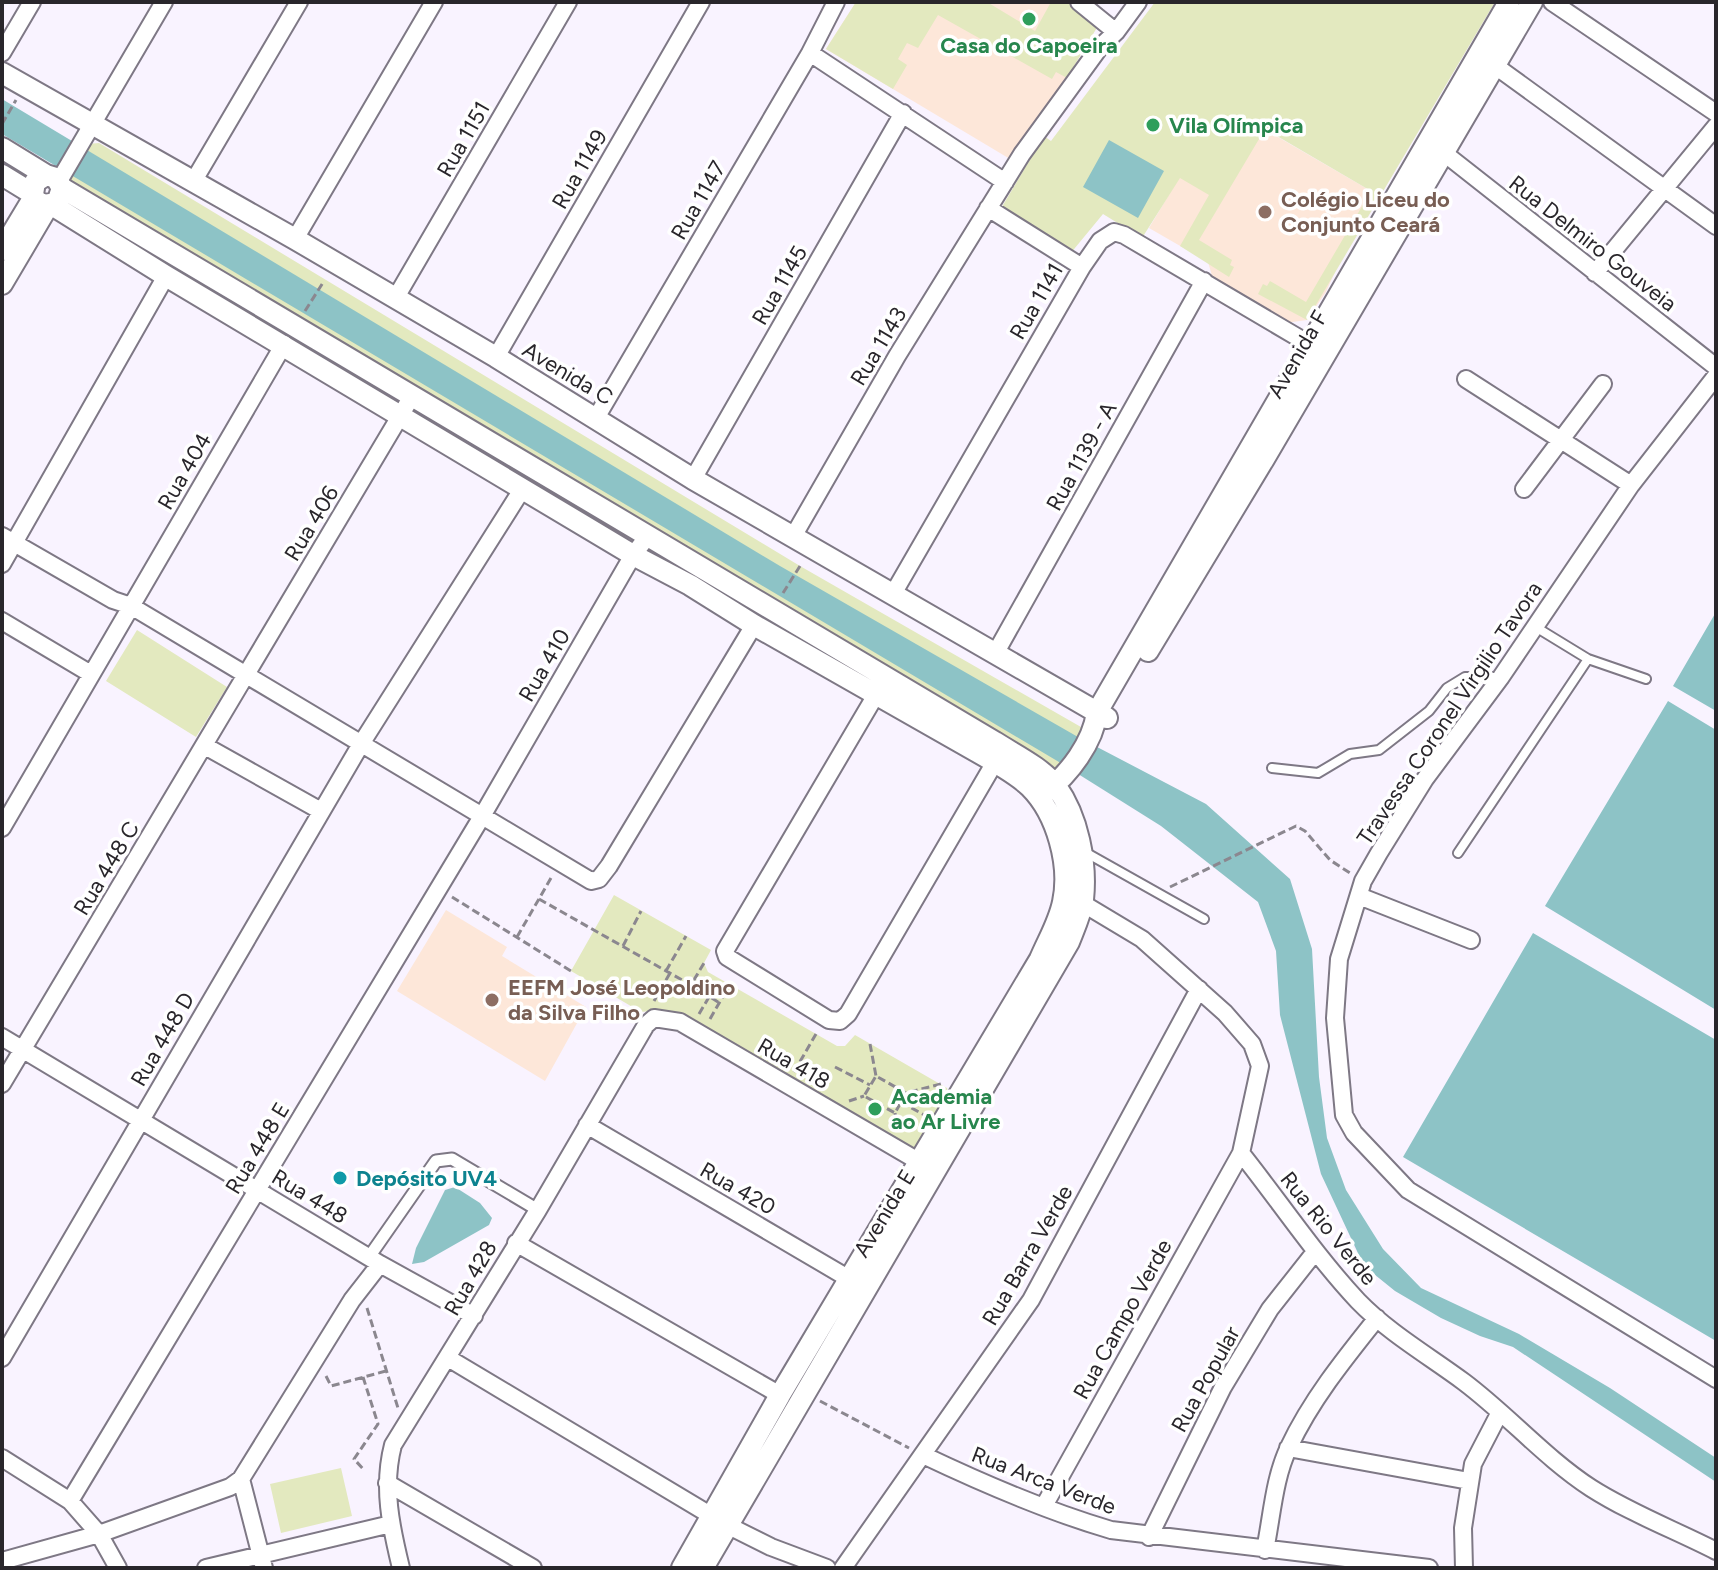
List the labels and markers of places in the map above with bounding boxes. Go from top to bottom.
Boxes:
marker: Casa do Capoeira [1020,10,1038,28]
place label: Casa do Capoeira [940,32,1118,59]
place label: Vila Olímpica [1169,112,1303,139]
marker: Vila Olímpica [1144,116,1162,134]
place label: Colégio Liceu do Conjunto Ceará [1281,186,1450,238]
marker: Colégio Liceu do Conjunto Ceará [1256,203,1274,221]
place label: EEFM José Leopoldino da Silva Filho [508,974,735,1026]
marker: EEFM José Leopoldino da Silva Filho [483,991,501,1009]
place label: Academia ao Ar Livre [891,1083,1000,1135]
marker: Academia ao Ar Livre [866,1100,884,1118]
place label: Depósito UV4 [356,1165,497,1192]
marker: Depósito UV4 [331,1169,349,1187]

